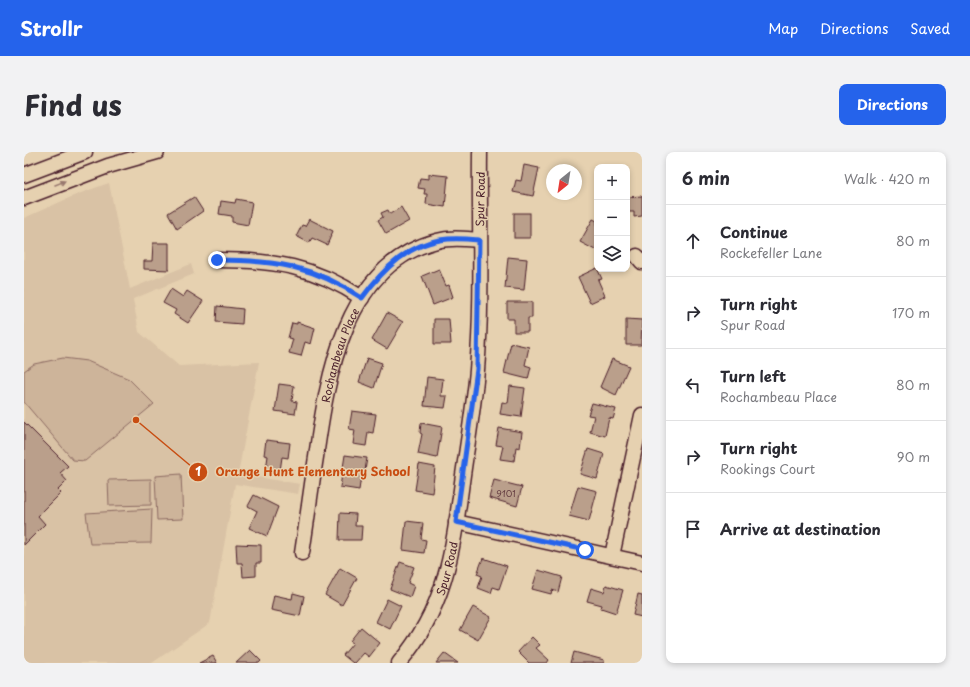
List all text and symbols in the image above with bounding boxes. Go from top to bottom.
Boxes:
text: Strollr [20,14,83,42]
text: Map [768,18,798,39]
text: Directions [820,18,888,39]
text: Saved [910,18,950,39]
text: Find us [24,83,122,126]
button: Directions [839,84,946,125]
north arrow [546,164,582,200]
map controls [594,164,630,272]
button: + [594,164,630,200]
text: 6 min [682,165,730,191]
text: Walk · 420 m [844,169,930,188]
street label: Spur Road [471,171,489,227]
one-way arrow [54,180,66,186]
button: − [594,200,630,236]
text: Continue [720,220,788,243]
icon: ahead [682,230,704,252]
text: 80 m [896,231,930,250]
button: layers [594,236,630,272]
text: Rockefeller Lane [720,243,822,262]
route end [208,251,226,269]
text: Turn right [720,292,797,315]
icon: right [682,302,704,324]
text: 170 m [892,303,930,322]
street label: Rochambeau Place [316,304,363,404]
text: Spur Road [720,315,785,334]
text: Turn left [720,364,786,387]
icon: left [682,374,704,396]
text: 80 m [896,375,930,394]
text: Rochambeau Place [720,387,837,406]
text: Turn right [720,436,797,459]
icon: right [682,446,704,468]
text: 90 m [897,447,930,466]
text: Rookings Court [720,459,815,478]
callout: Orange Hunt Elementary School [188,460,419,484]
text: 1 [195,462,201,480]
text: Orange Hunt Elementary School [216,462,411,480]
house number: 9101 [496,486,516,500]
text: Arrive at destination [720,517,881,540]
icon: arrive [682,518,704,540]
street label: Spur Road [431,540,461,598]
route start [576,541,594,559]

